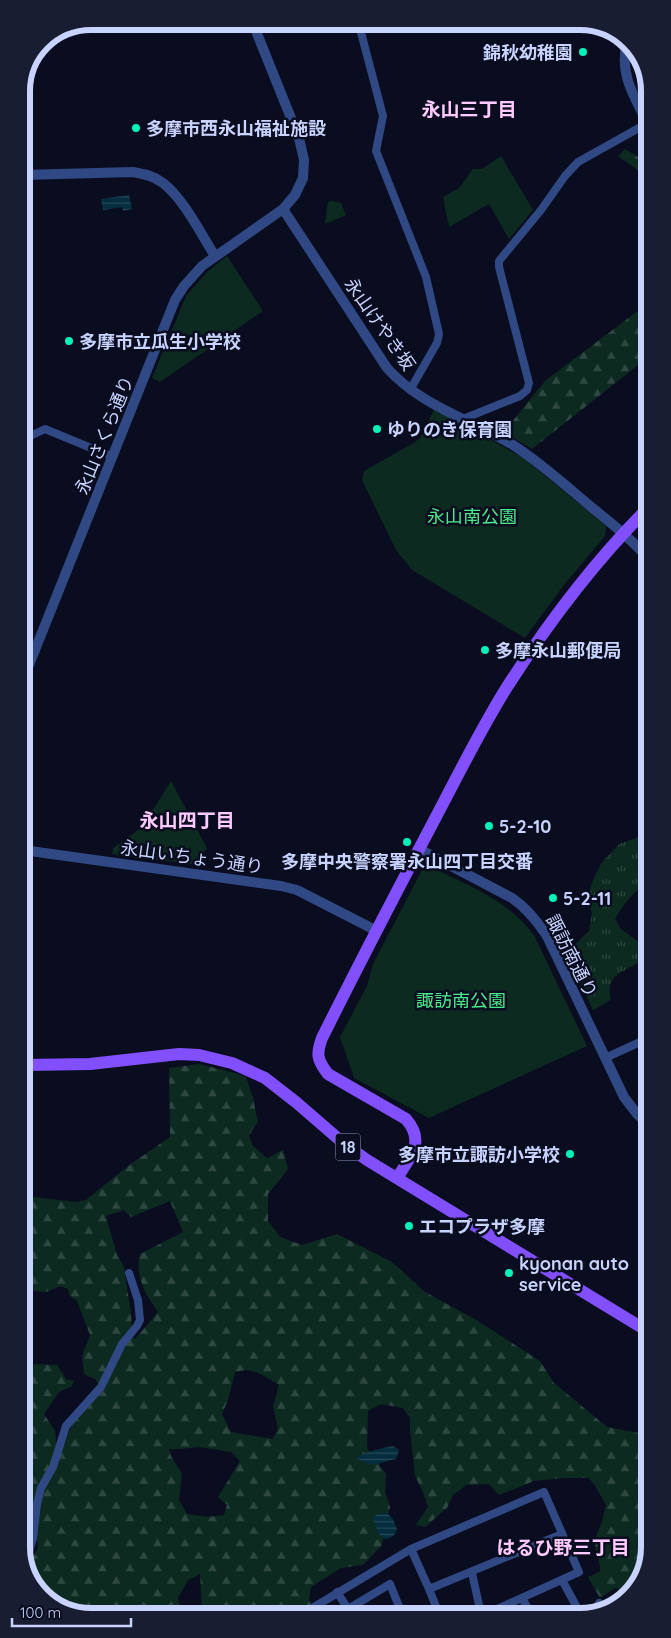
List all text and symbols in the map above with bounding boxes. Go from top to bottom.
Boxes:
place label: 錦秋幼稚園 [483,41,573,64]
marker: 錦秋幼稚園 [577,46,589,58]
district label: 永山三丁目 [421,97,517,121]
place label: 多摩市西永山福祉施設 [146,117,326,140]
marker: 多摩市西永山福祉施設 [130,122,142,134]
street label: 永山けやき坂 [340,273,420,375]
place label: 多摩市立瓜生小学校 [79,330,241,353]
marker: 多摩市立瓜生小学校 [63,335,75,347]
street label: 永山さくら通り [70,372,138,498]
place label: ゆりのき保育園 [387,418,512,441]
marker: ゆりのき保育園 [371,423,383,435]
park label: 永山南公園 [427,505,517,528]
place label: 多摩永山郵便局 [495,639,621,662]
marker: 多摩永山郵便局 [479,644,491,656]
district label: 永山四丁目 [139,808,235,832]
place label: 5-2-10 [499,815,551,838]
marker: 5-2-10 [483,820,495,832]
street label: 永山いちょう通り [119,836,265,878]
marker: 多摩中央警察署永山四丁目交番 [401,836,413,848]
place label: 多摩中央警察署永山四丁目交番 [281,850,533,873]
place label: 5-2-11 [563,887,611,910]
marker: 5-2-11 [547,892,559,904]
street label: 諏訪南通り [541,911,603,1001]
park label: 諏訪南公園 [416,989,506,1012]
road number: 18 [336,1134,360,1160]
place label: 多摩市立諏訪小学校 [398,1143,560,1166]
marker: 多摩市立諏訪小学校 [564,1148,576,1160]
place label: エコプラザ多摩 [419,1215,545,1238]
marker: エコプラザ多摩 [403,1220,415,1232]
place label: kyonan auto service [519,1252,629,1296]
marker: kyonan auto service [503,1267,515,1279]
district label: はるひ野三丁目 [496,1535,630,1559]
scale bar [12,1596,131,1628]
text: 100 m [20,1603,61,1622]

